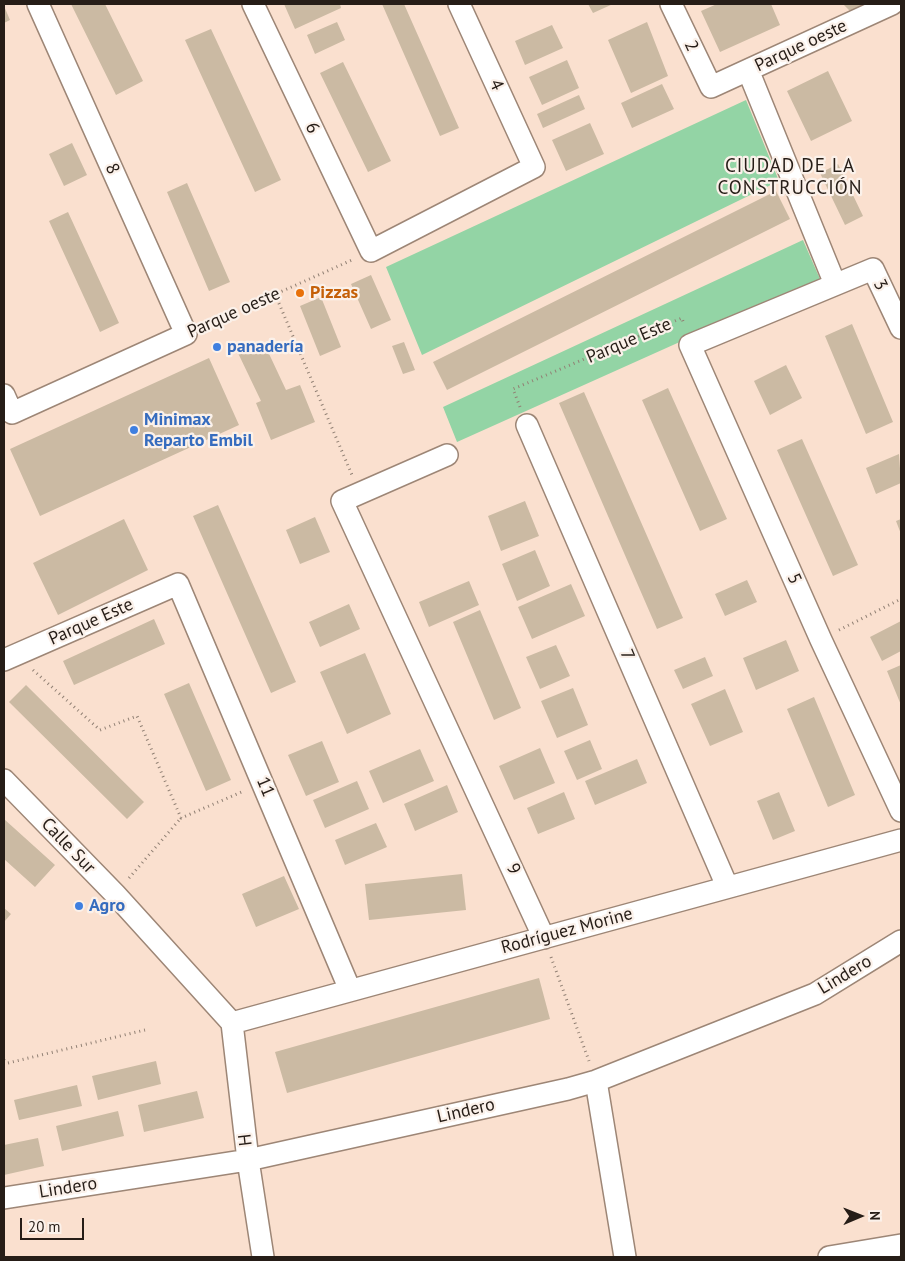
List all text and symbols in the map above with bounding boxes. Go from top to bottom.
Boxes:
street label: Parque oeste [751,15,851,77]
street label: 2 [679,37,703,55]
street label: 4 [484,76,508,94]
street label: 6 [300,119,324,137]
district label: CIUDAD DE LA CONSTRUCCIÓN [716,156,864,200]
street label: 8 [100,160,124,178]
street label: 3 [868,276,892,294]
place label: Pizzas [310,282,358,304]
street label: Parque oeste [184,283,284,343]
marker: Pizzas [294,287,306,299]
street label: Parque Este [583,313,675,369]
place label: panadería [227,336,303,358]
marker: panadería [211,341,223,353]
place label: Minimax Reparto Embil [144,409,253,452]
marker: Minimax Reparto Embil [128,424,140,436]
street label: 5 [782,570,806,588]
street label: Parque Este [45,594,137,650]
street label: 7 [615,646,639,664]
street label: 11 [251,774,279,800]
street label: Calle Sur [36,814,100,878]
street label: 9 [501,860,525,878]
place label: Agro [89,895,125,917]
marker: Agro [73,900,85,912]
street label: Rodríguez Morine [499,903,635,959]
street label: Lindero [814,951,876,999]
street label: Lindero [435,1094,497,1128]
street label: H [235,1133,257,1147]
street label: Lindero [37,1173,99,1203]
north arrow [835,1191,885,1241]
scale bar [22,1208,86,1240]
text: N [866,1211,884,1220]
text: 20 m [28,1217,61,1236]

